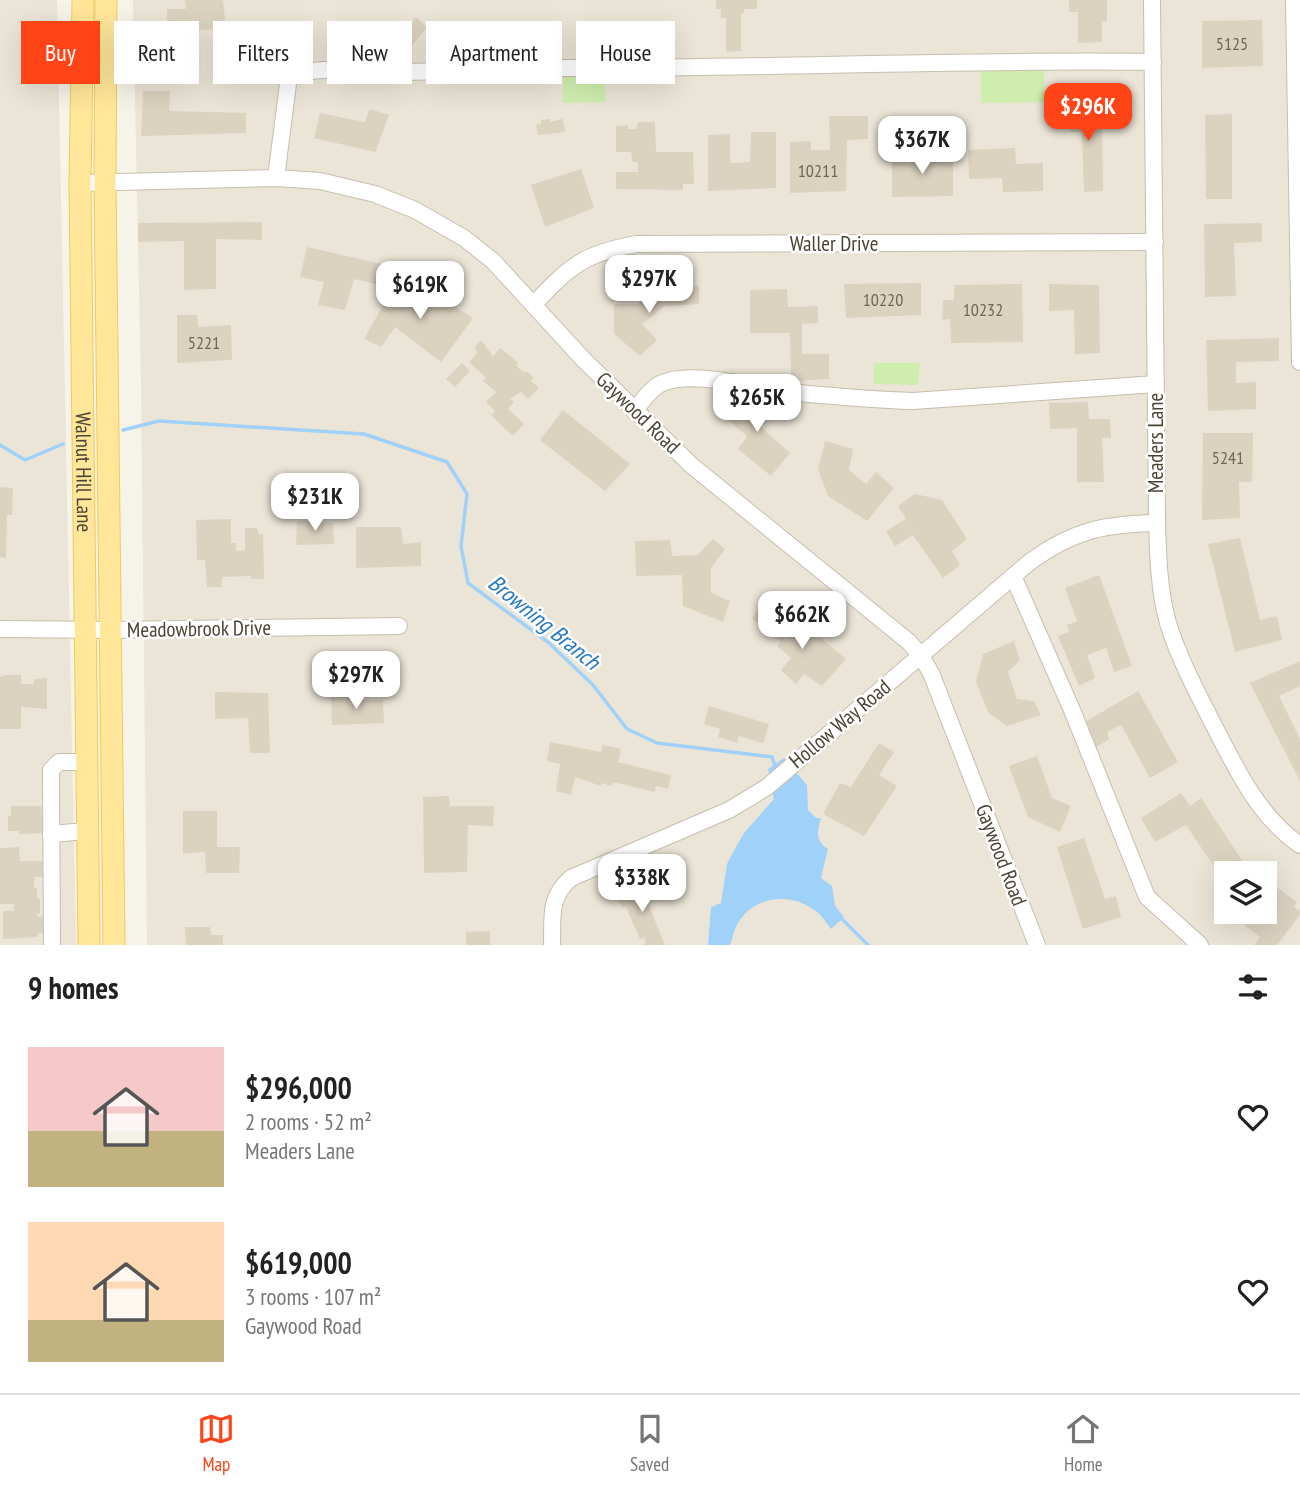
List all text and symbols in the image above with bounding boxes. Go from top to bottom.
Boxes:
chip: Buy [21,21,100,84]
chip: Rent [114,21,199,84]
chip: Filters [213,21,313,84]
chip: New [327,21,412,84]
chip: Apartment [426,21,562,84]
chip: House [576,21,675,84]
house number: 5125 [1216,32,1248,55]
pin: $296K [1039,83,1137,143]
text: $296K [1060,91,1116,120]
pin: $367K [873,116,971,176]
text: $367K [894,124,950,153]
house number: 10211 [798,159,838,182]
street label: Waller Drive [790,230,878,257]
pin: $297K [600,256,698,315]
pin: $619K [371,262,469,321]
text: $297K [621,263,677,292]
text: $619K [392,269,448,298]
house number: 10220 [863,288,903,311]
house number: 10232 [963,298,1003,321]
house number: 5221 [188,331,220,354]
street label: Gaywood Road [591,366,686,459]
pin: $265K [708,374,806,434]
text: $265K [729,382,785,411]
street label: Meaders Lane [1142,393,1169,493]
street label: Walnut Hill Lane [70,412,98,532]
house number: 5241 [1212,446,1244,469]
pin: $231K [266,474,364,533]
text: $231K [287,481,343,510]
water label: Browning Branch [483,568,607,677]
pin: $662K [753,592,851,651]
text: $662K [774,599,830,628]
street label: Meadowbrook Drive [127,614,271,643]
pin: $297K [307,652,405,711]
text: $297K [328,659,384,688]
street label: Hollow Way Road [783,673,896,774]
street label: Gaywood Road [970,800,1033,909]
pin: $338K [593,855,691,914]
map controls [1214,861,1277,924]
button: layers [1214,861,1277,924]
text: $338K [614,862,670,891]
text: 9 homes [28,968,119,1007]
icon: filters [1234,968,1272,1006]
text: $296,000 [245,1068,352,1107]
icon: home [84,1075,168,1159]
icon: heart [1234,1098,1272,1136]
text: 2 rooms · 52 m² [245,1107,372,1136]
text: Meaders Lane [245,1136,355,1165]
text: $619,000 [245,1243,352,1282]
icon: home [84,1250,168,1334]
icon: heart [1234,1273,1272,1311]
text: 3 rooms · 107 m² [245,1282,381,1311]
text: Gaywood Road [245,1311,362,1340]
tab: Map [197,1410,235,1476]
tab: Saved [630,1410,669,1476]
tab: Home [1064,1410,1103,1476]

